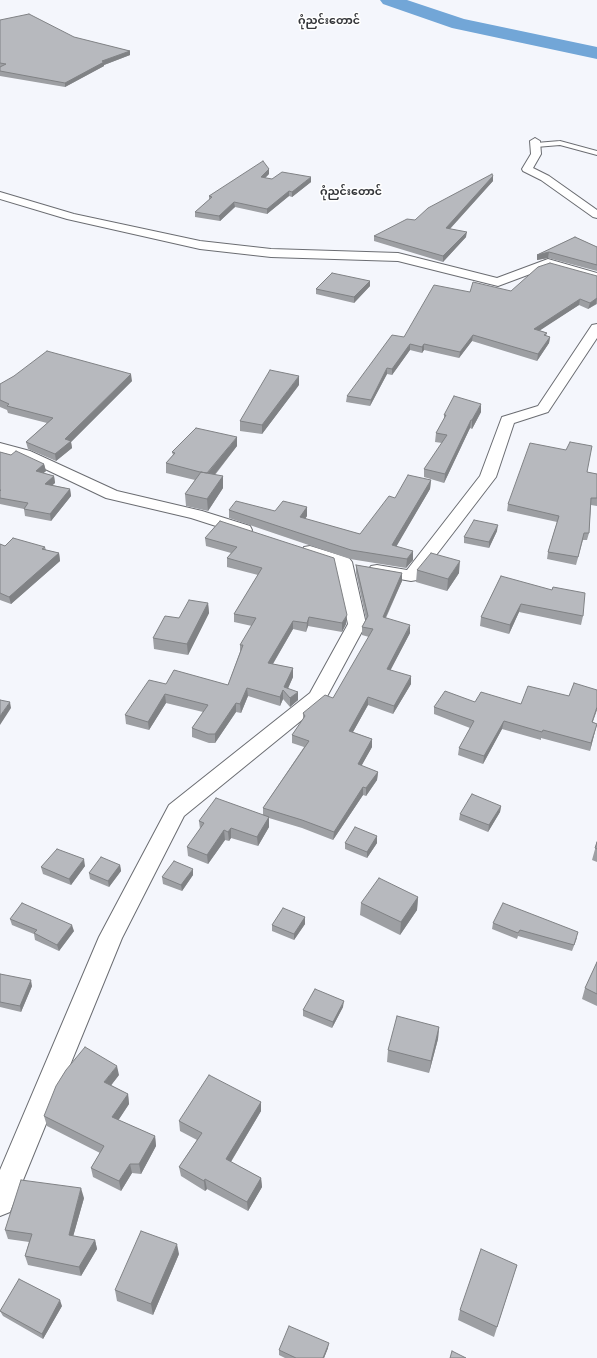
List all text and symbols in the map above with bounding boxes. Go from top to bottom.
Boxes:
district label: ဂုံညင်းတောင် [298,14,360,28]
district label: ဂုံညင်းတောင် [320,185,382,199]

